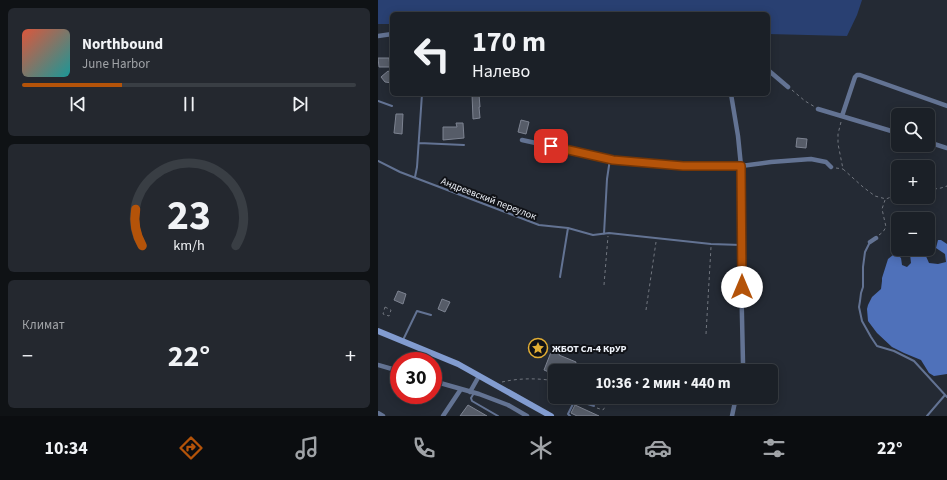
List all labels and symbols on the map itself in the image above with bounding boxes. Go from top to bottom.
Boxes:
pin [534,129,568,163]
street label: Андреевский переулок [439,174,538,224]
position arrow [721,266,763,308]
place icon: ЖБОТ Сл-4 КрУР [527,337,549,359]
place label: ЖБОТ Сл-4 КрУР [552,342,626,356]
speed limit sign: 30 [390,352,442,404]

